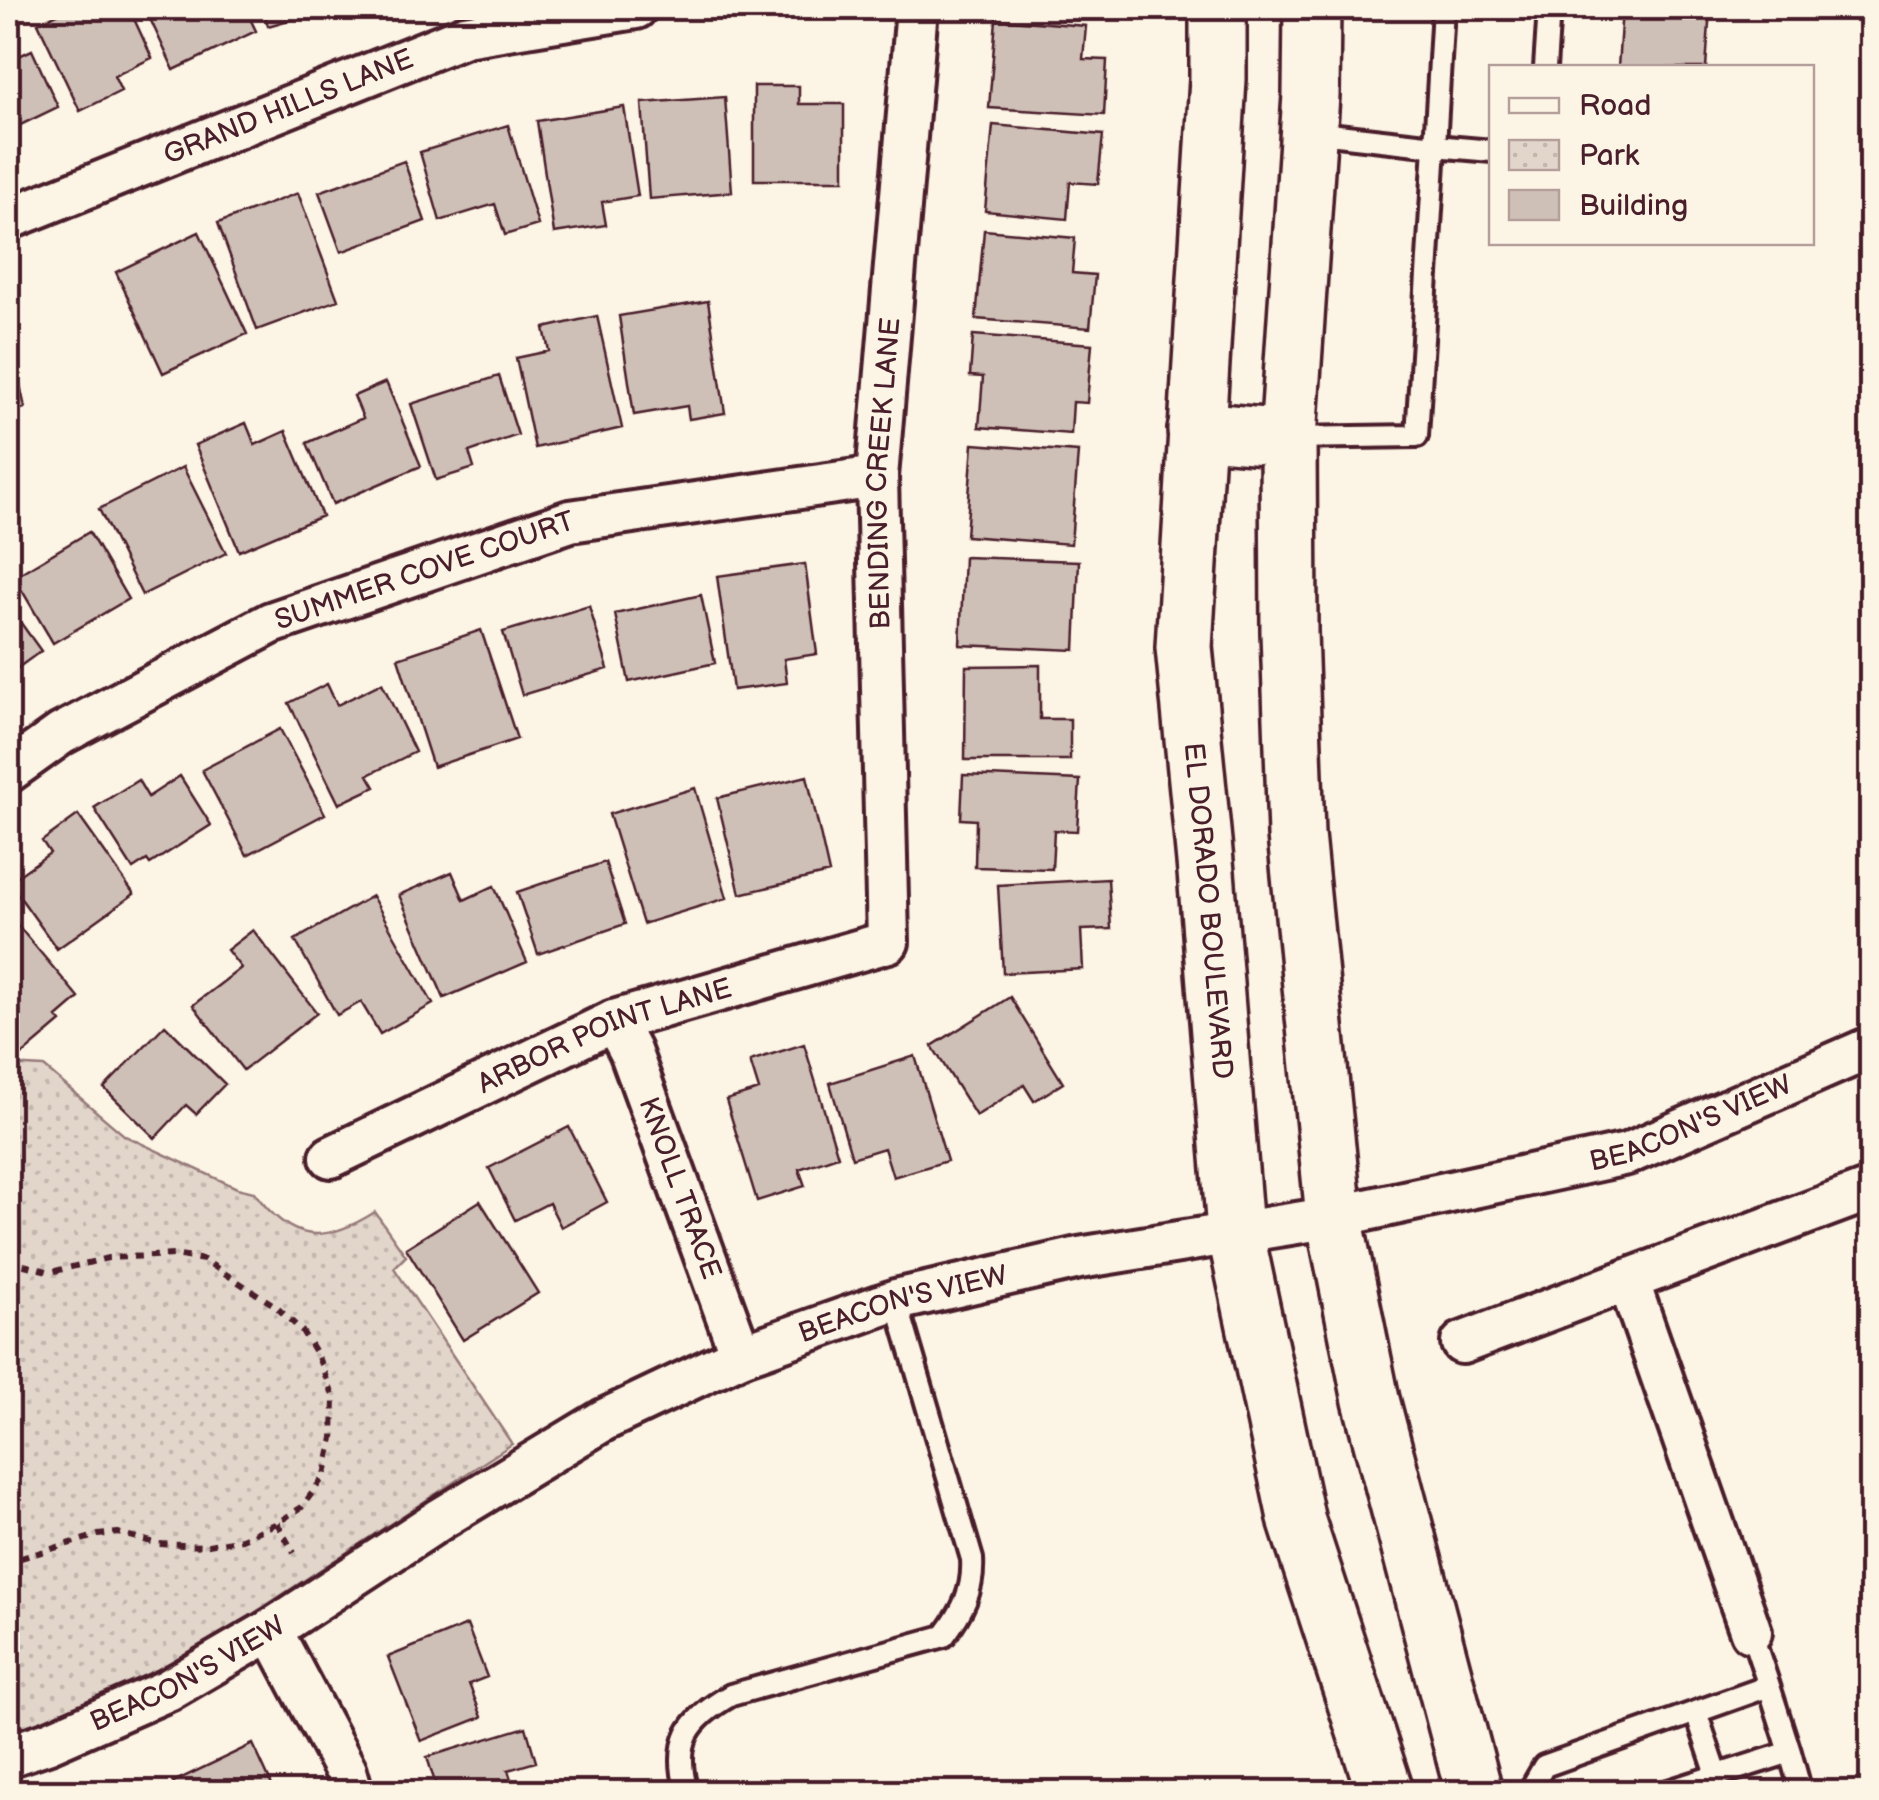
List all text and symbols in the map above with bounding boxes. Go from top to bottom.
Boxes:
street label: GRAND HILLS LANE [159,42,418,171]
legend [1489,65,1814,245]
text: Road [1579,88,1652,124]
text: Park [1579,138,1639,174]
text: Building [1579,188,1688,224]
street label: BENDING CREEK LANE [860,316,907,630]
street label: SUMMER COVE COURT [271,504,579,637]
street label: EL DORADO BOULEVARD [1177,741,1239,1080]
street label: ARBOR POINT LANE [472,971,735,1101]
street label: BEACON'S VIEW [1586,1068,1797,1178]
street label: KNOLL TRACE [632,1093,728,1283]
street label: BEACON'S VIEW [794,1258,1011,1350]
street label: BEACON'S VIEW [85,1609,292,1738]

